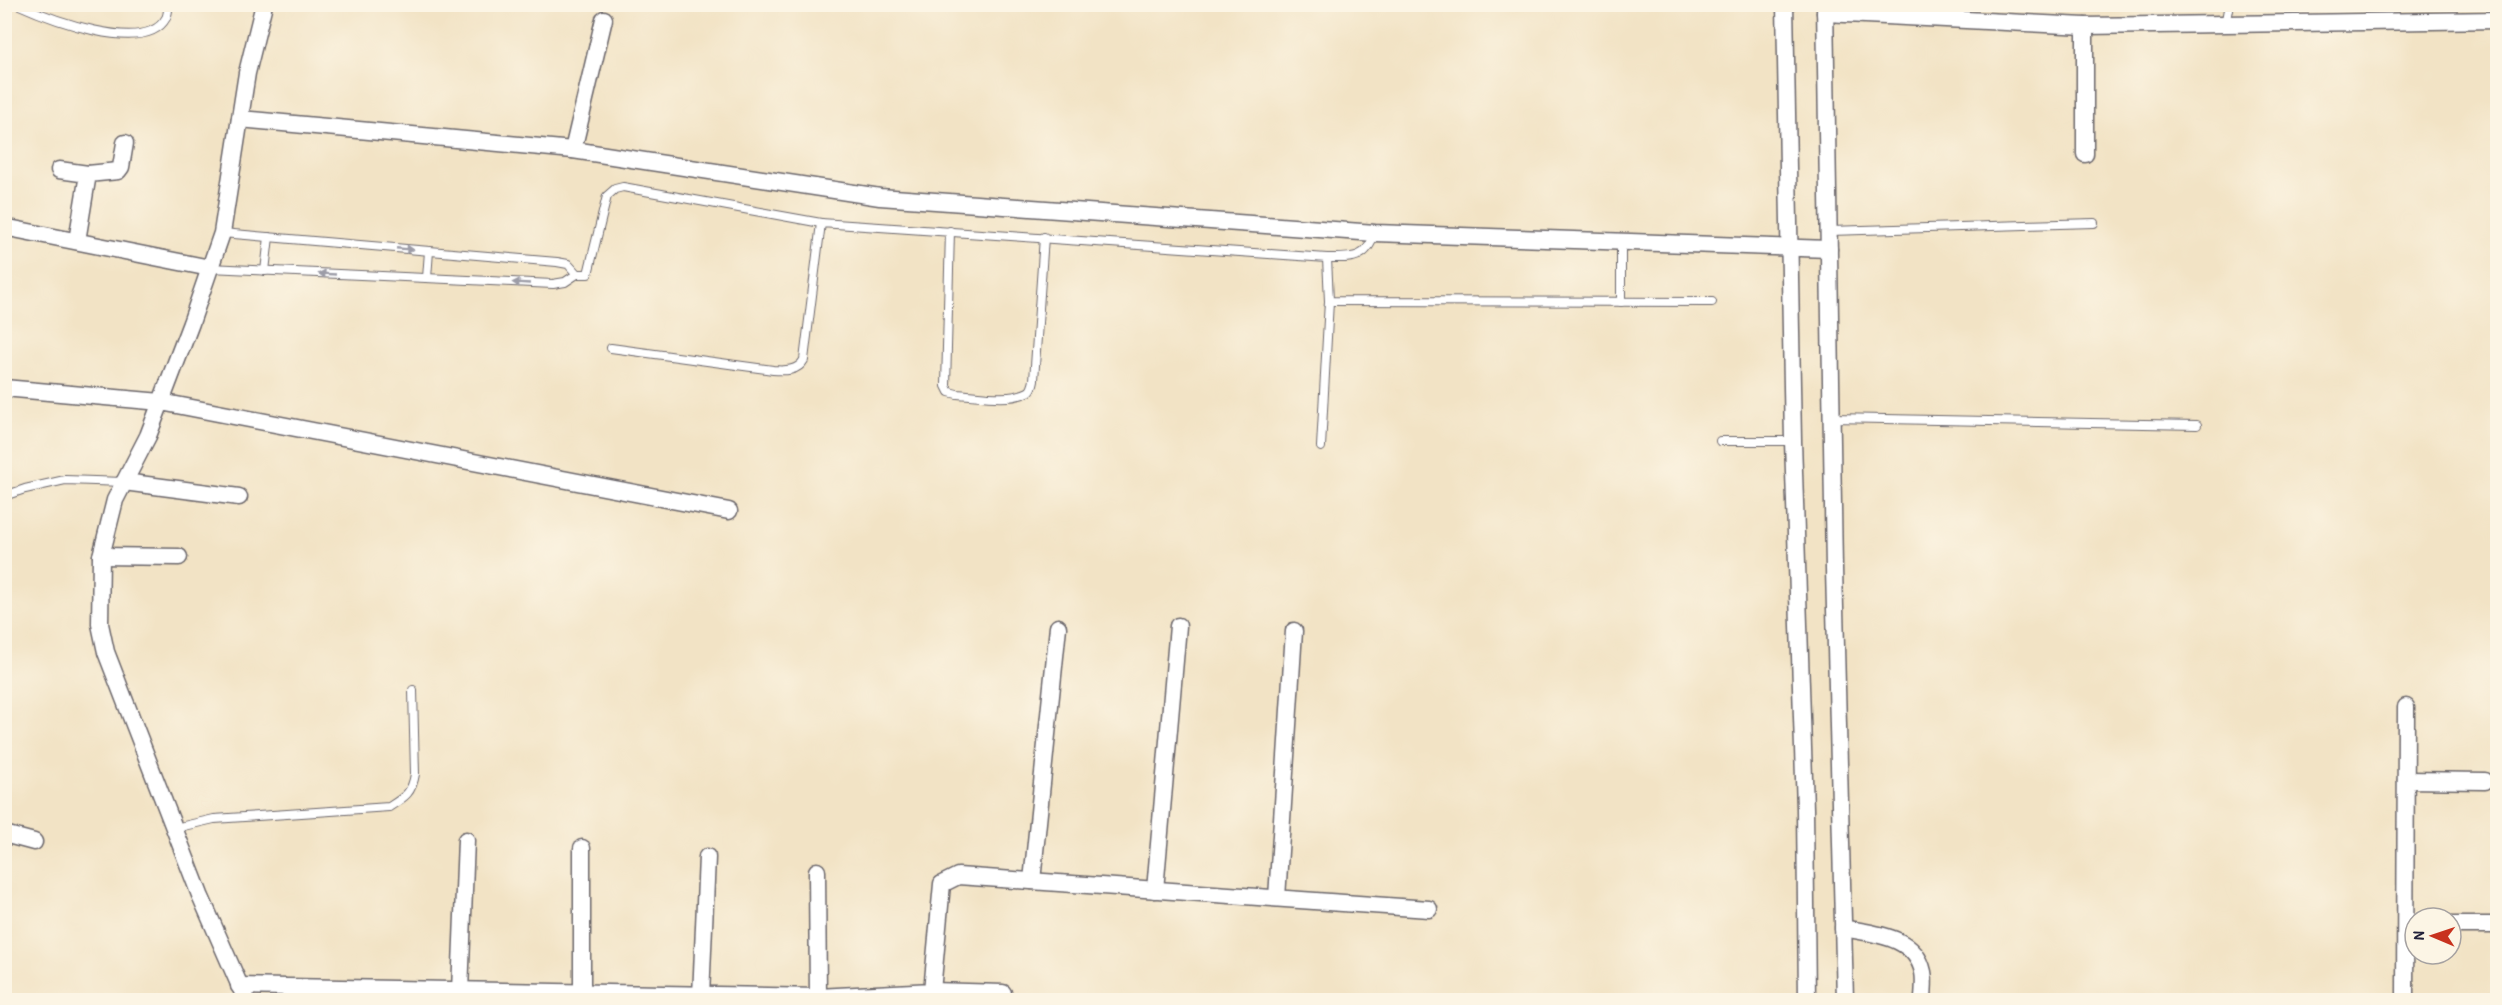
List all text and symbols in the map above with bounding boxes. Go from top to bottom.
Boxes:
one-way arrow [396,244,415,254]
one-way arrow [317,269,336,278]
one-way arrow [512,278,531,287]
north arrow [2403,906,2463,966]
text: N [2407,930,2429,940]

